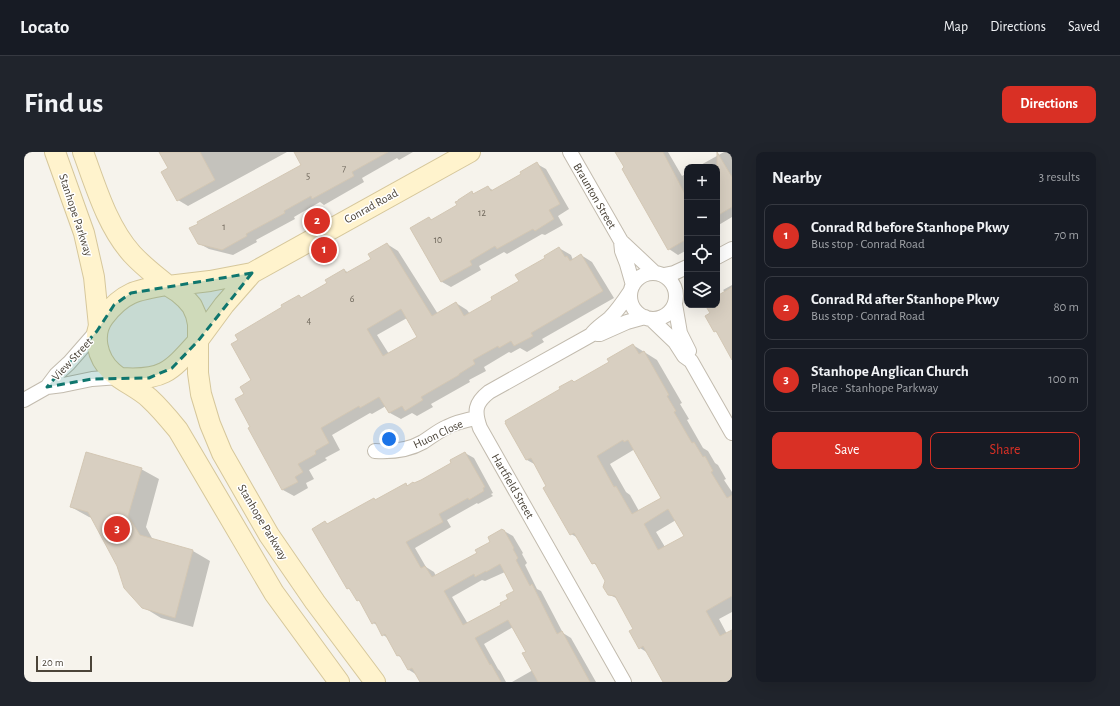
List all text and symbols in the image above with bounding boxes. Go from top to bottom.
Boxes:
text: Locato [20,18,69,37]
text: Map [944,20,968,34]
text: Directions [990,20,1046,34]
text: Saved [1068,20,1100,34]
button: Directions [1002,86,1096,123]
text: Find us [24,90,103,118]
street label: Braunton Street [571,161,619,231]
house number: 7 [342,164,346,174]
map controls [684,164,720,308]
button: + [684,164,720,200]
text: Nearby [772,169,822,186]
house number: 5 [306,171,310,181]
text: 3 results [1039,171,1080,184]
street label: Stanhope Parkway [56,172,95,258]
street label: Conrad Road [342,186,400,226]
button: − [684,200,720,236]
pin: 2 [304,206,330,236]
house number: 12 [478,208,486,218]
text: Conrad Rd before Stanhope Pkwy [811,220,1009,235]
house number: 1 [222,222,226,232]
text: 1 [784,229,788,242]
text: 70 m [1054,229,1079,242]
pin: 1 [311,235,337,265]
house number: 10 [434,235,442,245]
button: locate [684,236,720,272]
text: Bus stop · Conrad Road [811,238,925,251]
button: layers [684,272,720,308]
text: Conrad Rd after Stanhope Pkwy [811,292,999,307]
house number: 6 [350,294,355,304]
text: 2 [783,301,789,314]
text: 80 m [1053,301,1079,314]
text: Bus stop · Conrad Road [811,310,925,323]
house number: 4 [307,316,312,326]
street label: View Street [49,335,95,383]
text: Stanhope Anglican Church [811,364,969,379]
text: 3 [783,373,789,386]
text: 100 m [1048,373,1079,386]
text: Place · Stanhope Parkway [811,382,938,395]
street label: Huon Close [411,417,465,451]
your location [379,429,399,449]
button: Save [772,432,922,469]
button: Share [930,432,1080,469]
street label: Hartfield Street [490,452,536,521]
street label: Stanhope Parkway [235,482,290,562]
pin: 3 [104,514,130,544]
scale bar [36,654,92,673]
text: 20 m [42,657,63,668]

